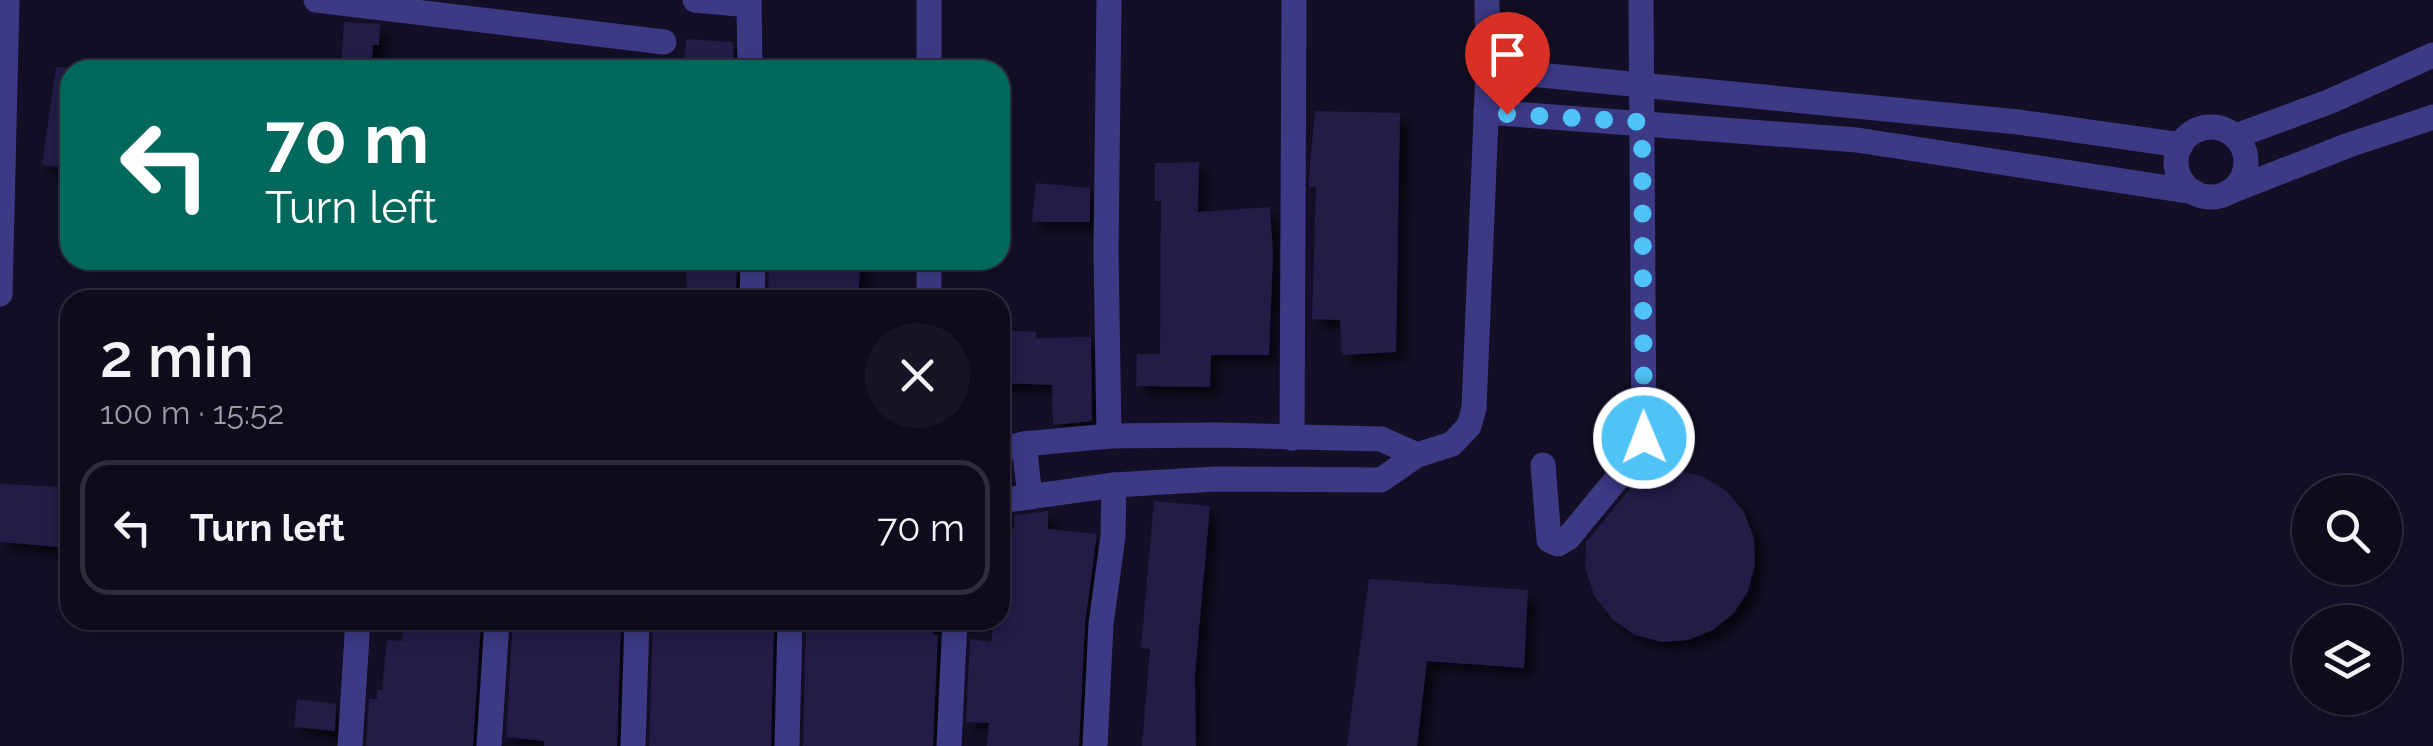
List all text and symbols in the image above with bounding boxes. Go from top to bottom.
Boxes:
pin [1465,12,1550,115]
icon: arrive [1480,27,1535,82]
text: 70 m [265,97,429,179]
icon: left [100,100,230,230]
text: Turn left [265,181,437,234]
text: 2 min [100,321,254,391]
button: close [865,323,970,428]
position arrow [1592,386,1696,490]
text: 100 m · 15:52 [100,394,284,431]
map controls [2292,475,2402,715]
button: search [2292,475,2402,585]
icon: left [105,500,160,555]
text: Turn left [190,505,345,550]
text: 70 m [877,505,965,550]
button: layers [2292,605,2402,715]

